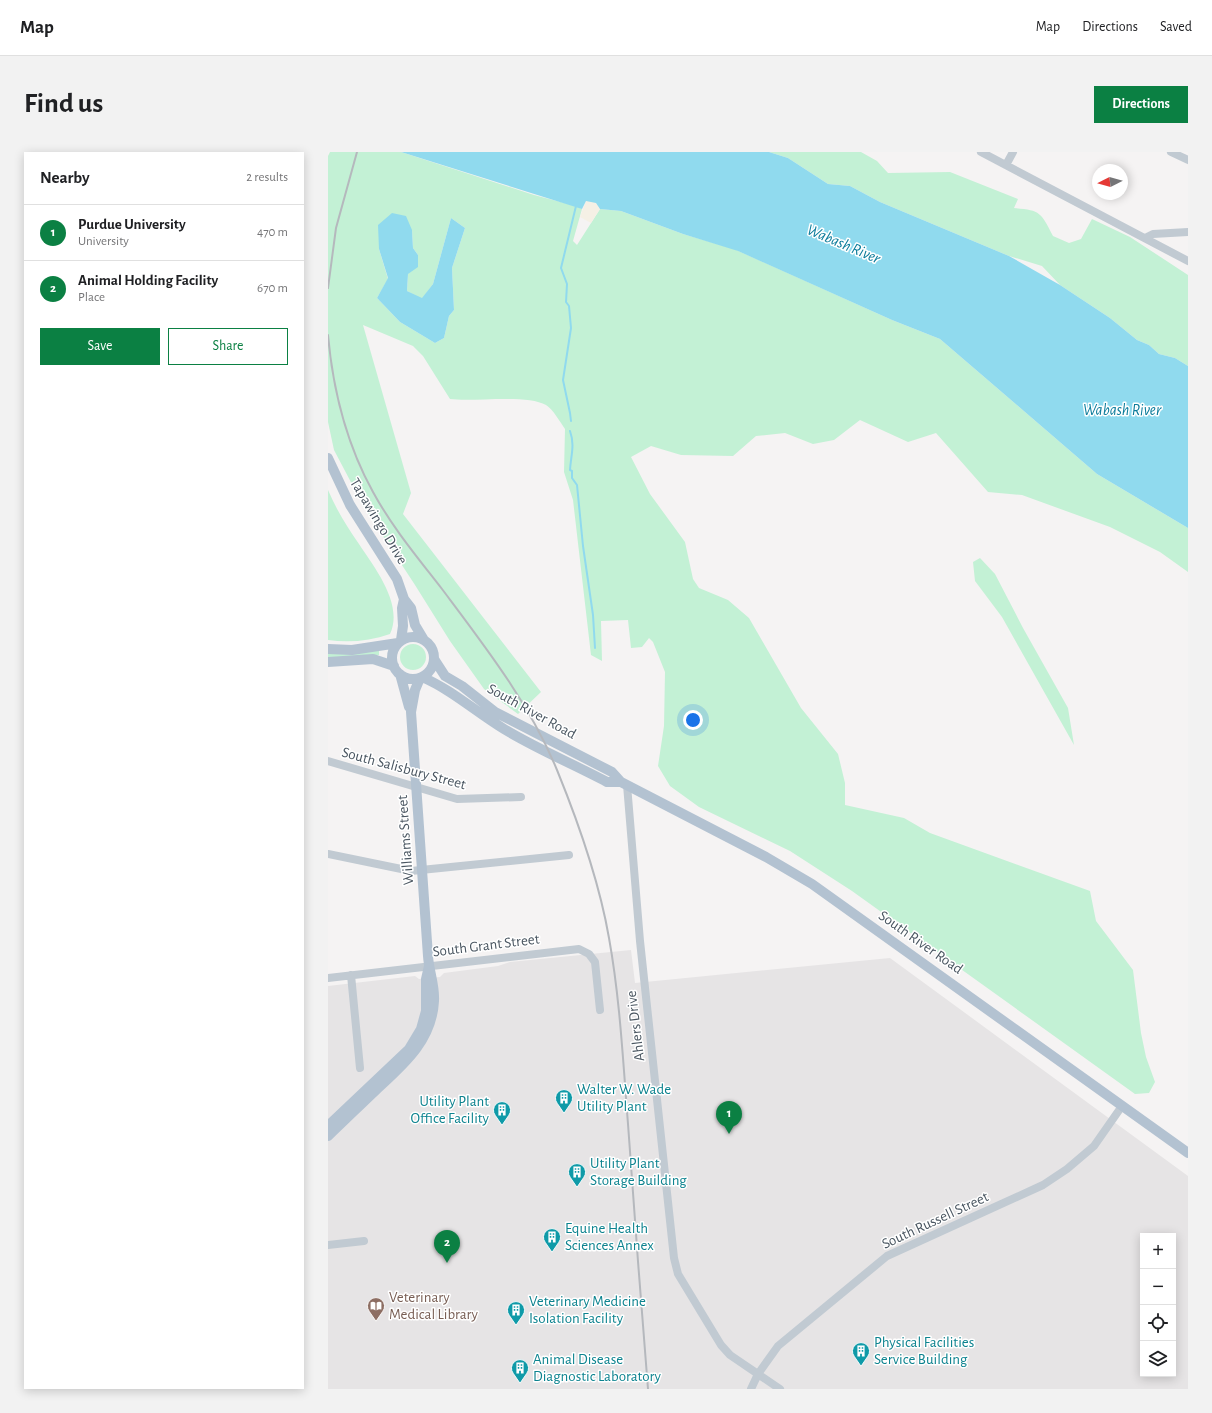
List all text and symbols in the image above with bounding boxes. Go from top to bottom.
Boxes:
text: Map [20,18,54,37]
text: Map [1036,20,1060,34]
text: Directions [1082,20,1138,34]
text: Saved [1160,20,1192,34]
button: Directions [1094,86,1188,123]
text: Find us [24,90,103,118]
north arrow [1092,164,1128,200]
text: Nearby [40,169,90,186]
text: 2 results [246,171,288,184]
text: Purdue University [78,217,186,232]
water label: Wabash River [804,221,883,267]
text: 1 [51,226,55,239]
text: 470 m [257,226,288,239]
text: University [78,235,129,248]
text: Animal Holding Facility [78,273,218,288]
text: 2 [50,282,56,295]
text: 670 m [257,282,288,295]
text: Place [78,291,105,304]
button: Save [40,328,160,365]
button: Share [168,328,288,365]
water label: Wabash River [1083,402,1162,418]
street label: Tapawingo Drive [347,476,410,567]
street label: South River Road [485,681,579,742]
your location [683,710,703,730]
street label: South Salisbury Street [340,745,468,792]
street label: Williams Street [395,794,416,885]
street label: South River Road [876,908,966,977]
street label: South Grant Street [432,931,540,959]
street label: Ahlers Drive [624,990,647,1062]
place label: Walter W. Wade Utility Plant [577,1082,671,1114]
building icon: Walter W. Wade Utility Plant [554,1088,574,1113]
place label: Utility Plant Office Facility [411,1094,490,1126]
building icon: Utility Plant Office Facility [492,1100,512,1125]
pin: 1 [716,1101,742,1134]
place label: Utility Plant Storage Building [590,1156,687,1188]
building icon: Utility Plant Storage Building [567,1162,587,1187]
street label: South Russell Street [880,1189,991,1252]
place label: Equine Health Sciences Annex [565,1221,654,1253]
building icon: Equine Health Sciences Annex [542,1227,562,1252]
pin: 2 [434,1230,460,1263]
map controls [1140,1233,1176,1377]
button: + [1140,1233,1176,1269]
button: − [1140,1269,1176,1305]
place label: Veterinary Medical Library [389,1290,479,1322]
place label: Veterinary Medicine Isolation Facility [529,1294,646,1326]
library icon: Veterinary Medical Library [366,1296,386,1321]
building icon: Veterinary Medicine Isolation Facility [506,1300,526,1325]
button: locate [1140,1305,1176,1341]
place label: Physical Facilities Service Building [874,1335,974,1367]
building icon: Physical Facilities Service Building [851,1341,871,1366]
button: layers [1140,1341,1176,1377]
place label: Animal Disease Diagnostic Laboratory [533,1352,661,1384]
building icon: Animal Disease Diagnostic Laboratory [510,1358,530,1383]

